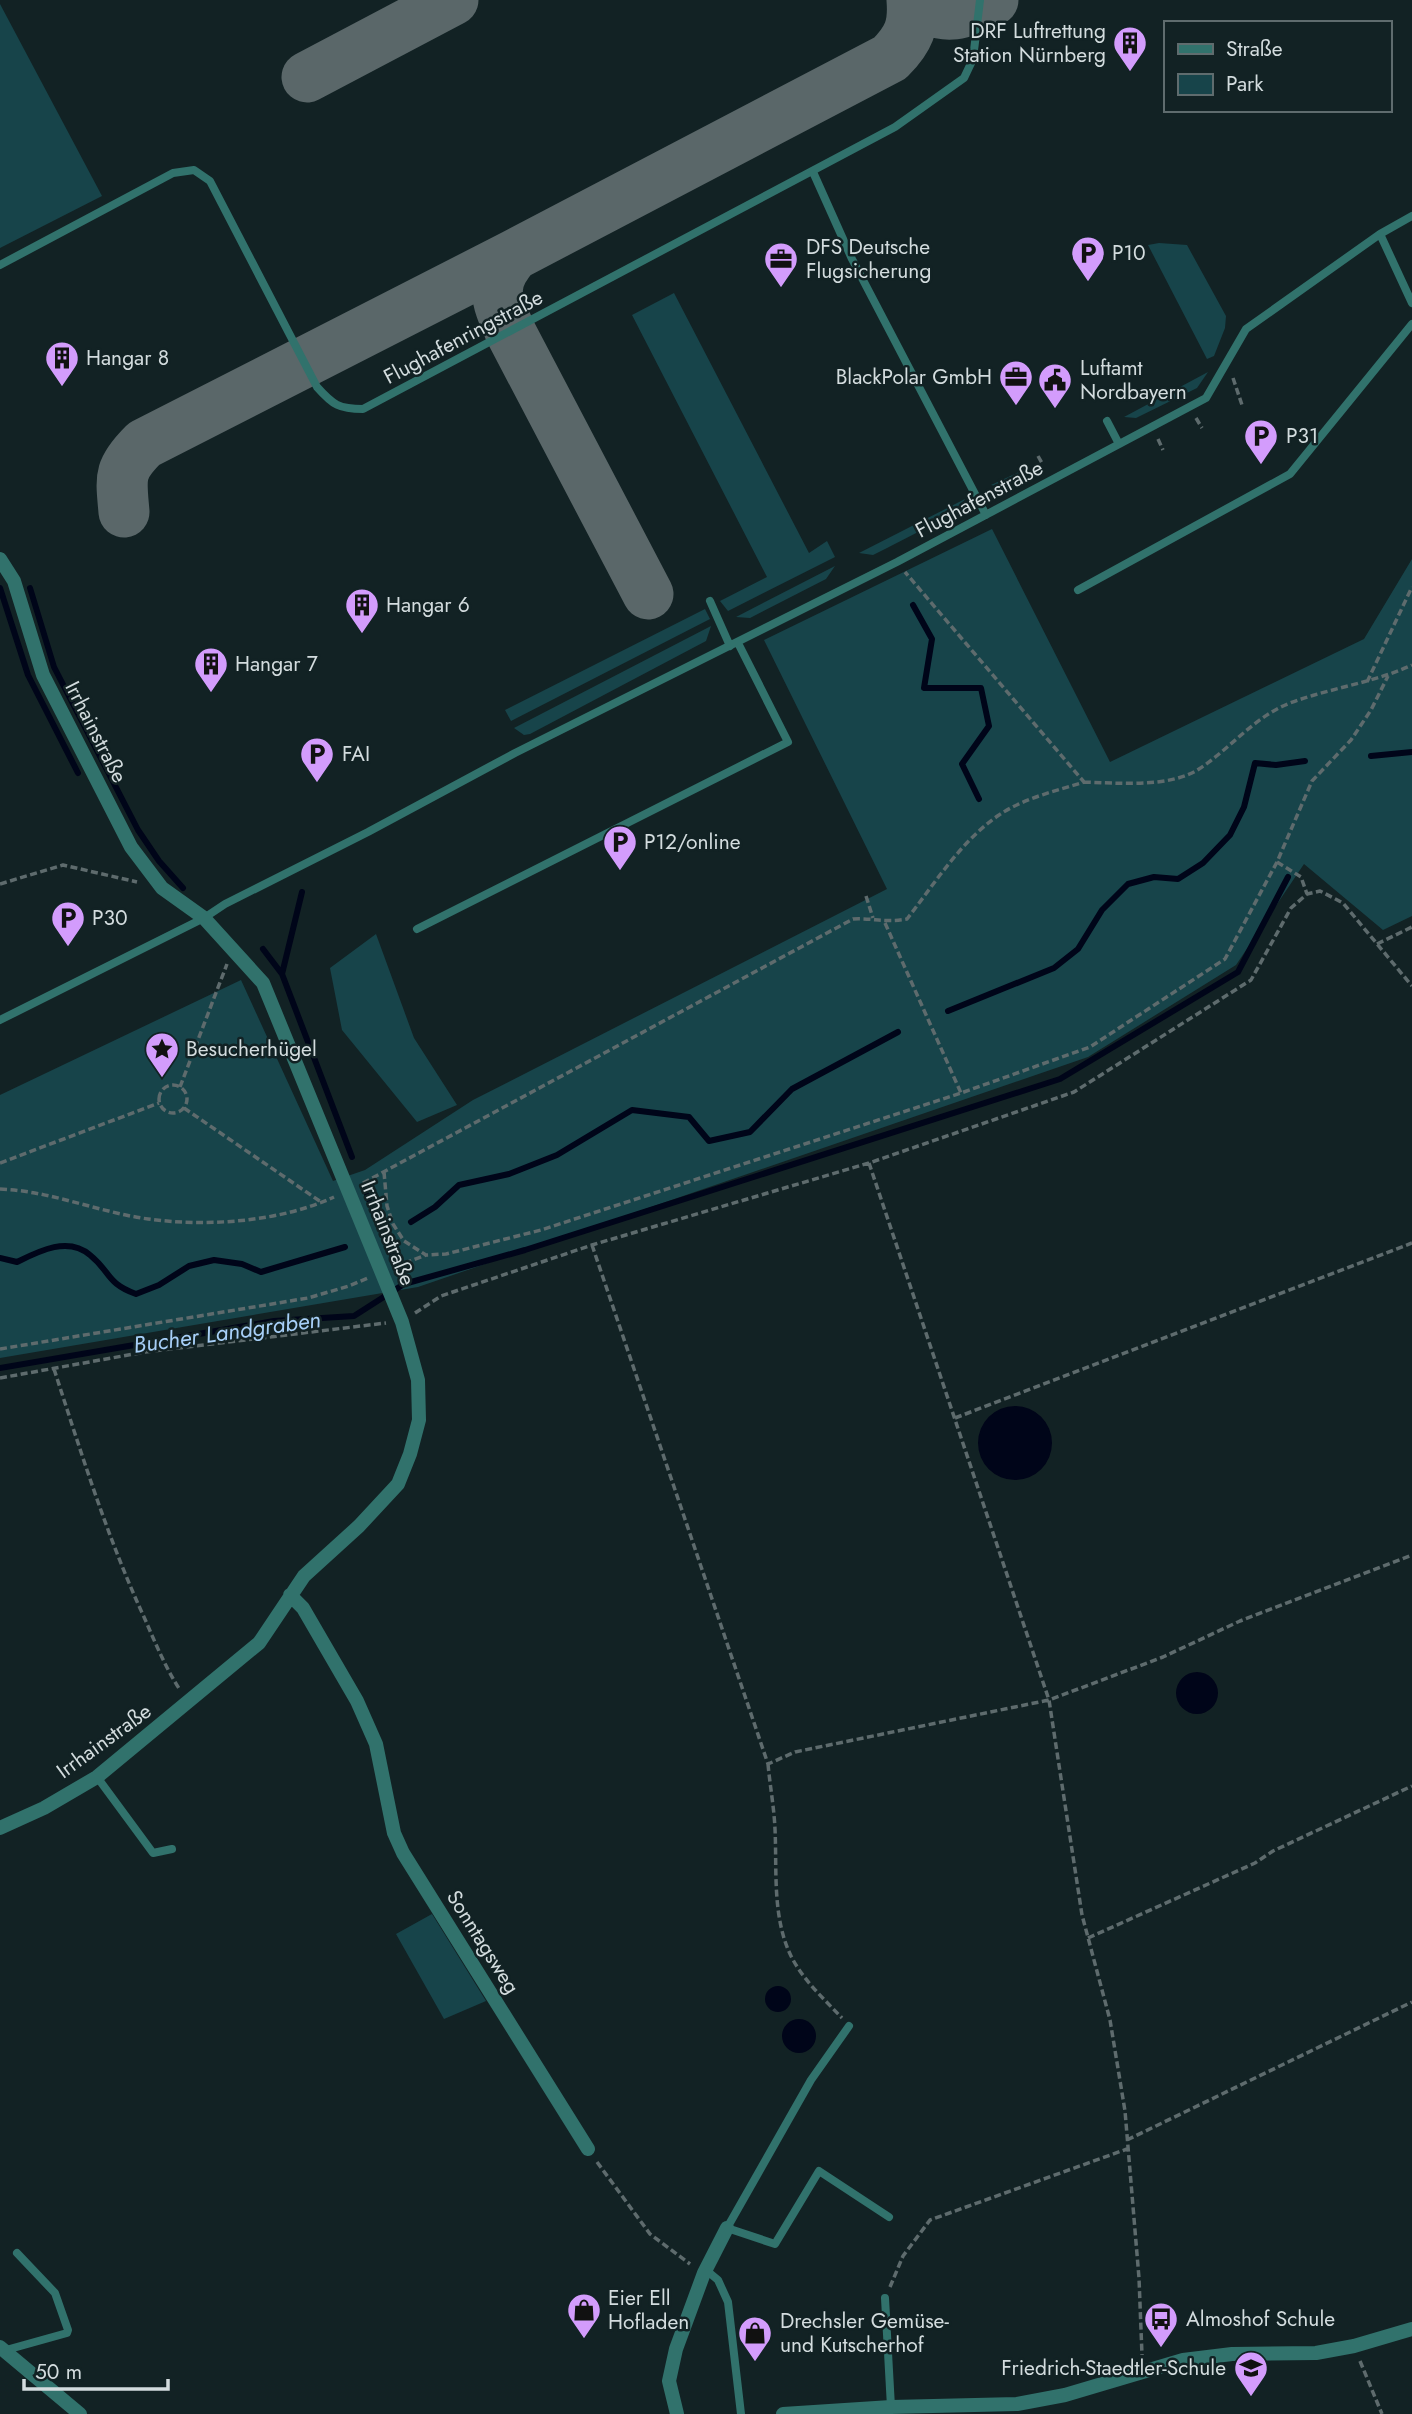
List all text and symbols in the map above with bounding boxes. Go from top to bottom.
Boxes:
place label: DRF Luftrettung Station Nürnberg [953,16,1106,70]
legend [1164,21,1391,112]
building icon: DRF Luftrettung Station Nürnberg [1111,24,1149,73]
text: Straße [1226,34,1283,64]
text: Park [1226,69,1264,99]
place label: DFS Deutsche Flugsicherung [806,232,931,286]
parking icon: P10 [1069,234,1107,283]
place label: P10 [1112,238,1146,268]
office icon: DFS Deutsche Flugsicherung [762,240,800,289]
street label: Flughafenringstraße [378,282,548,392]
building icon: Hangar 8 [43,339,81,388]
place label: Hangar 8 [86,343,169,373]
place label: Luftamt Nordbayern [1080,353,1187,407]
office icon: BlackPolar GmbH [997,358,1035,407]
public building icon: Luftamt Nordbayern [1036,361,1074,410]
place label: BlackPolar GmbH [836,362,992,392]
parking icon: P31 [1242,417,1280,466]
place label: P31 [1286,421,1318,451]
street label: Flughafenstraße [910,453,1048,545]
building icon: Hangar 6 [343,586,381,635]
place label: Hangar 6 [386,590,470,620]
building icon: Hangar 7 [192,645,230,694]
place label: Hangar 7 [235,649,318,679]
street label: Irrhainstraße [58,676,135,788]
parking icon: FAI [298,735,336,784]
place label: FAI [342,739,370,769]
parking icon: P12/online [601,823,639,872]
place label: P12/online [644,827,741,857]
parking icon: P30 [49,899,87,948]
place label: P30 [92,903,128,933]
place icon: Besucherhügel [143,1030,181,1079]
place label: Besucherhügel [186,1034,317,1064]
street label: Irrhainstraße [353,1176,423,1290]
water label: Bucher Landgraben [131,1302,323,1362]
street label: Irrhainstraße [50,1696,158,1786]
street label: Sonntagsweg [439,1884,527,2000]
place label: Eier Ell Hofladen [608,2283,689,2337]
shop icon: Eier Ell Hofladen [565,2291,603,2340]
bus stop icon: Almoshof Schule [1142,2300,1180,2349]
place label: Almoshof Schule [1186,2304,1335,2334]
place label: Drechsler Gemüse- und Kutscherhof [780,2306,949,2360]
shop icon: Drechsler Gemüse- und Kutscherhof [736,2314,774,2363]
scale bar [24,2348,168,2392]
school or university icon: Friedrich-Staedtler-Schule [1232,2349,1270,2398]
place label: Friedrich-Staedtler-Schule [1001,2353,1226,2383]
text: 50 m [35,2357,82,2387]

